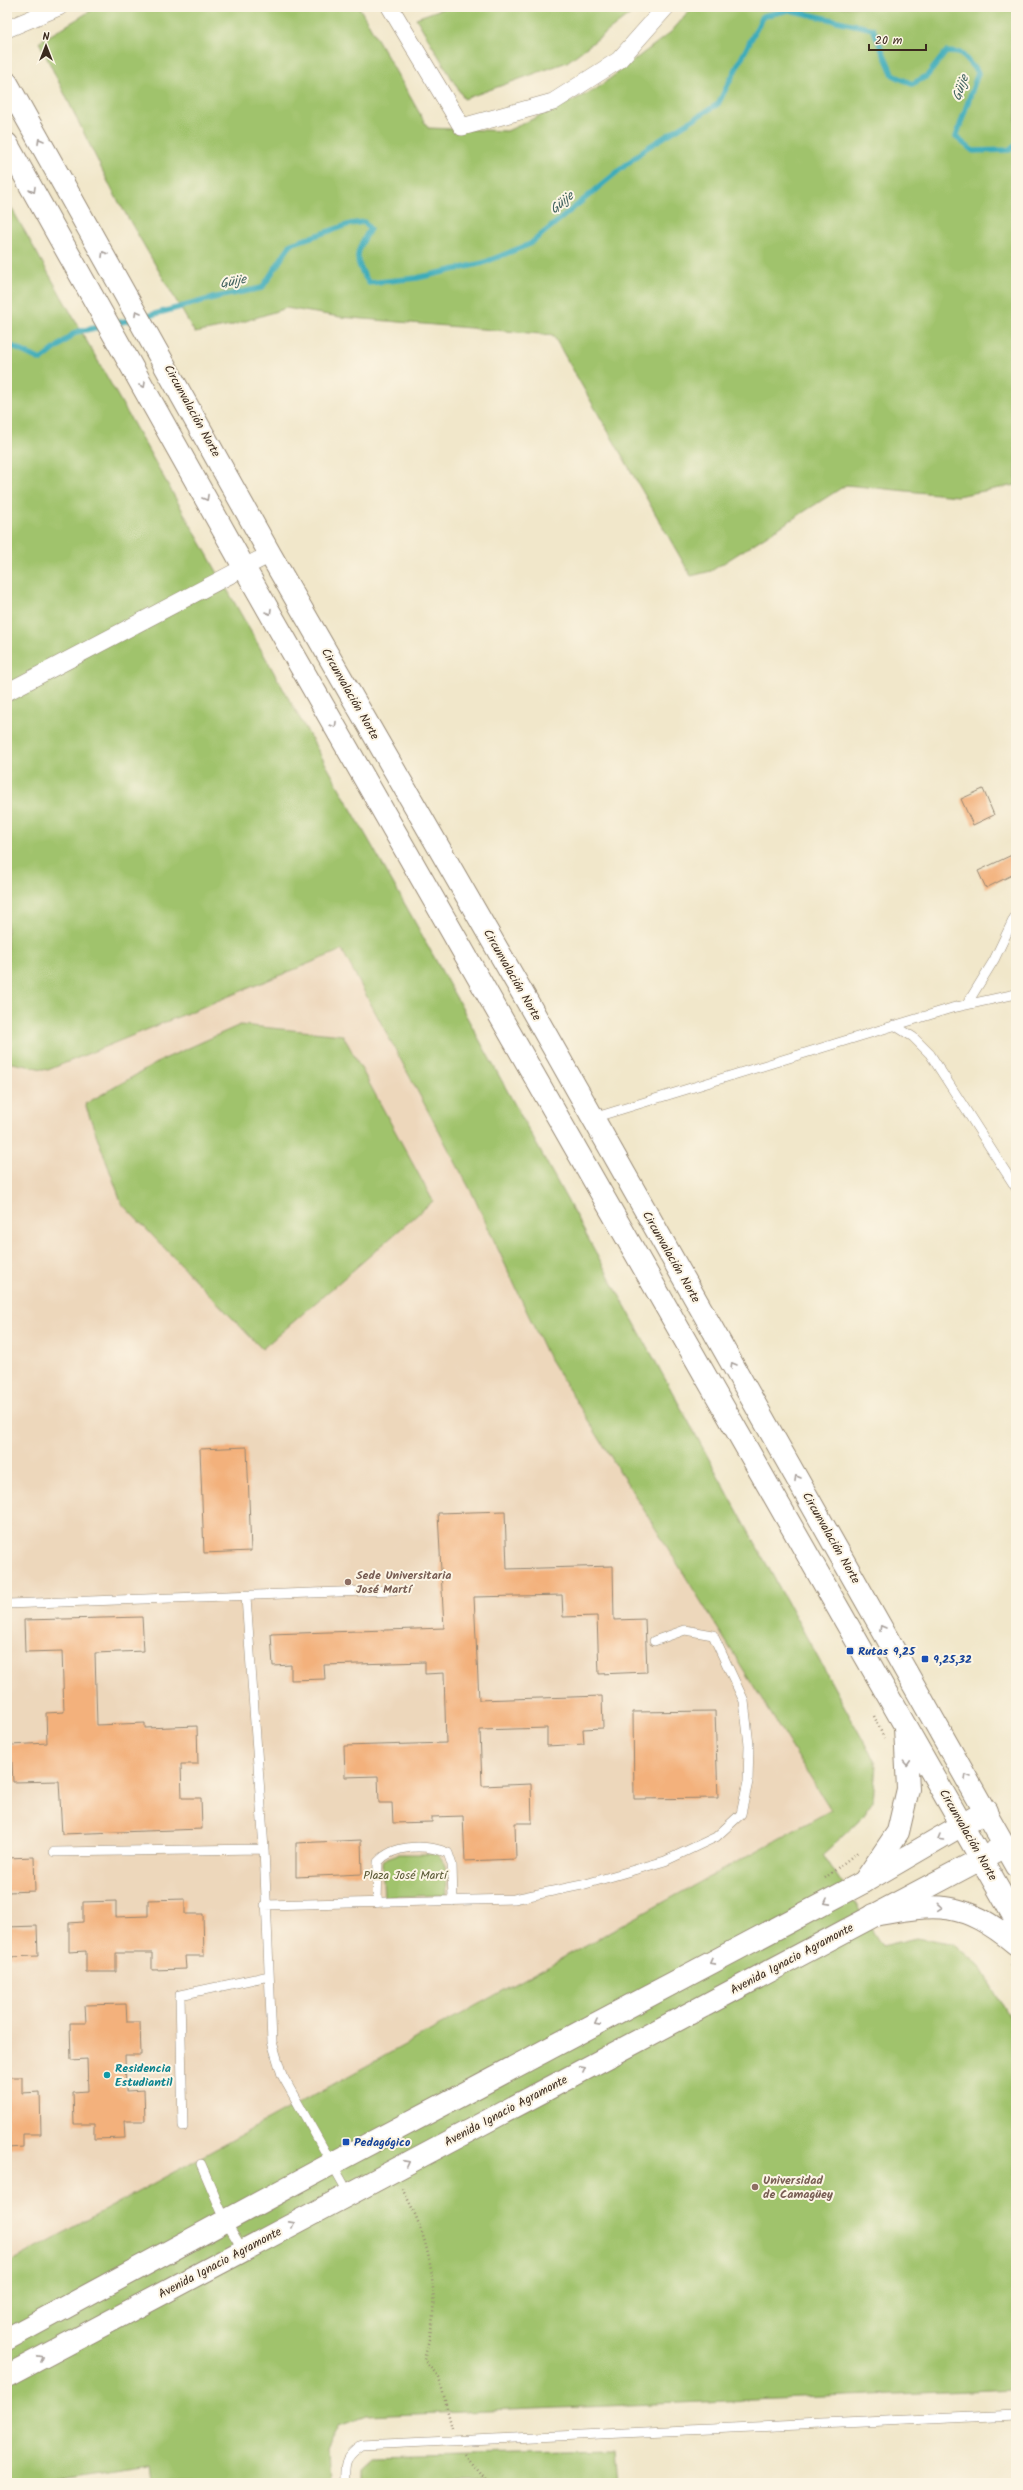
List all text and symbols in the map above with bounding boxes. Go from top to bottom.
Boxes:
north arrow [26,26,66,66]
scale bar [869,26,926,52]
text: N [43,28,50,46]
text: 20 m [875,31,903,50]
water label: Güije [947,71,976,104]
one-way arrow [37,138,44,145]
one-way arrow [29,186,36,193]
water label: Güije [545,186,580,220]
one-way arrow [101,251,108,258]
water label: Güije [218,269,249,295]
one-way arrow [135,310,142,317]
street label: Circunvalación Norte [159,361,226,461]
one-way arrow [138,380,146,388]
one-way arrow [201,494,209,501]
one-way arrow [265,608,272,615]
street label: Circunvalación Norte [316,645,384,744]
one-way arrow [329,721,336,728]
street label: Circunvalación Norte [478,926,546,1025]
street label: Circunvalación Norte [637,1208,705,1307]
one-way arrow [730,1362,737,1369]
one-way arrow [794,1475,801,1482]
street label: Circunvalación Norte [797,1489,865,1588]
place label: Sede Universitaria José Martí [356,1566,451,1599]
marker: Sede Universitaria José Martí [343,1577,353,1587]
one-way arrow [879,1625,886,1632]
place label: Rutas 9,25 [858,1642,916,1661]
marker: Rutas 9,25 [845,1646,855,1656]
place label: 9,25,32 [933,1650,972,1669]
marker: 9,25,32 [920,1654,930,1664]
one-way arrow [902,1760,911,1766]
one-way arrow [964,1774,971,1781]
street label: Circunvalación Norte [934,1786,1002,1885]
one-way arrow [937,1834,945,1841]
park label: Plaza José Martí [363,1866,449,1885]
one-way arrow [824,1897,831,1904]
one-way arrow [937,1903,943,1912]
street label: Avenida Ignacio Agramonte [727,1918,858,2000]
one-way arrow [709,1958,716,1965]
one-way arrow [594,2019,601,2026]
place label: Residencia Estudiantil [115,2059,173,2092]
one-way arrow [579,2067,587,2074]
marker: Residencia Estudiantil [102,2070,112,2080]
street label: Avenida Ignacio Agramonte [441,2070,572,2152]
place label: Pedagógico [354,2133,411,2152]
marker: Pedagógico [341,2137,351,2147]
one-way arrow [403,2161,410,2168]
place label: Universidad de Camagüey [763,2171,834,2204]
marker: Universidad de Camagüey [750,2182,760,2192]
street label: Avenida Ignacio Agramonte [155,2222,286,2304]
one-way arrow [288,2222,295,2229]
one-way arrow [37,2355,45,2363]

